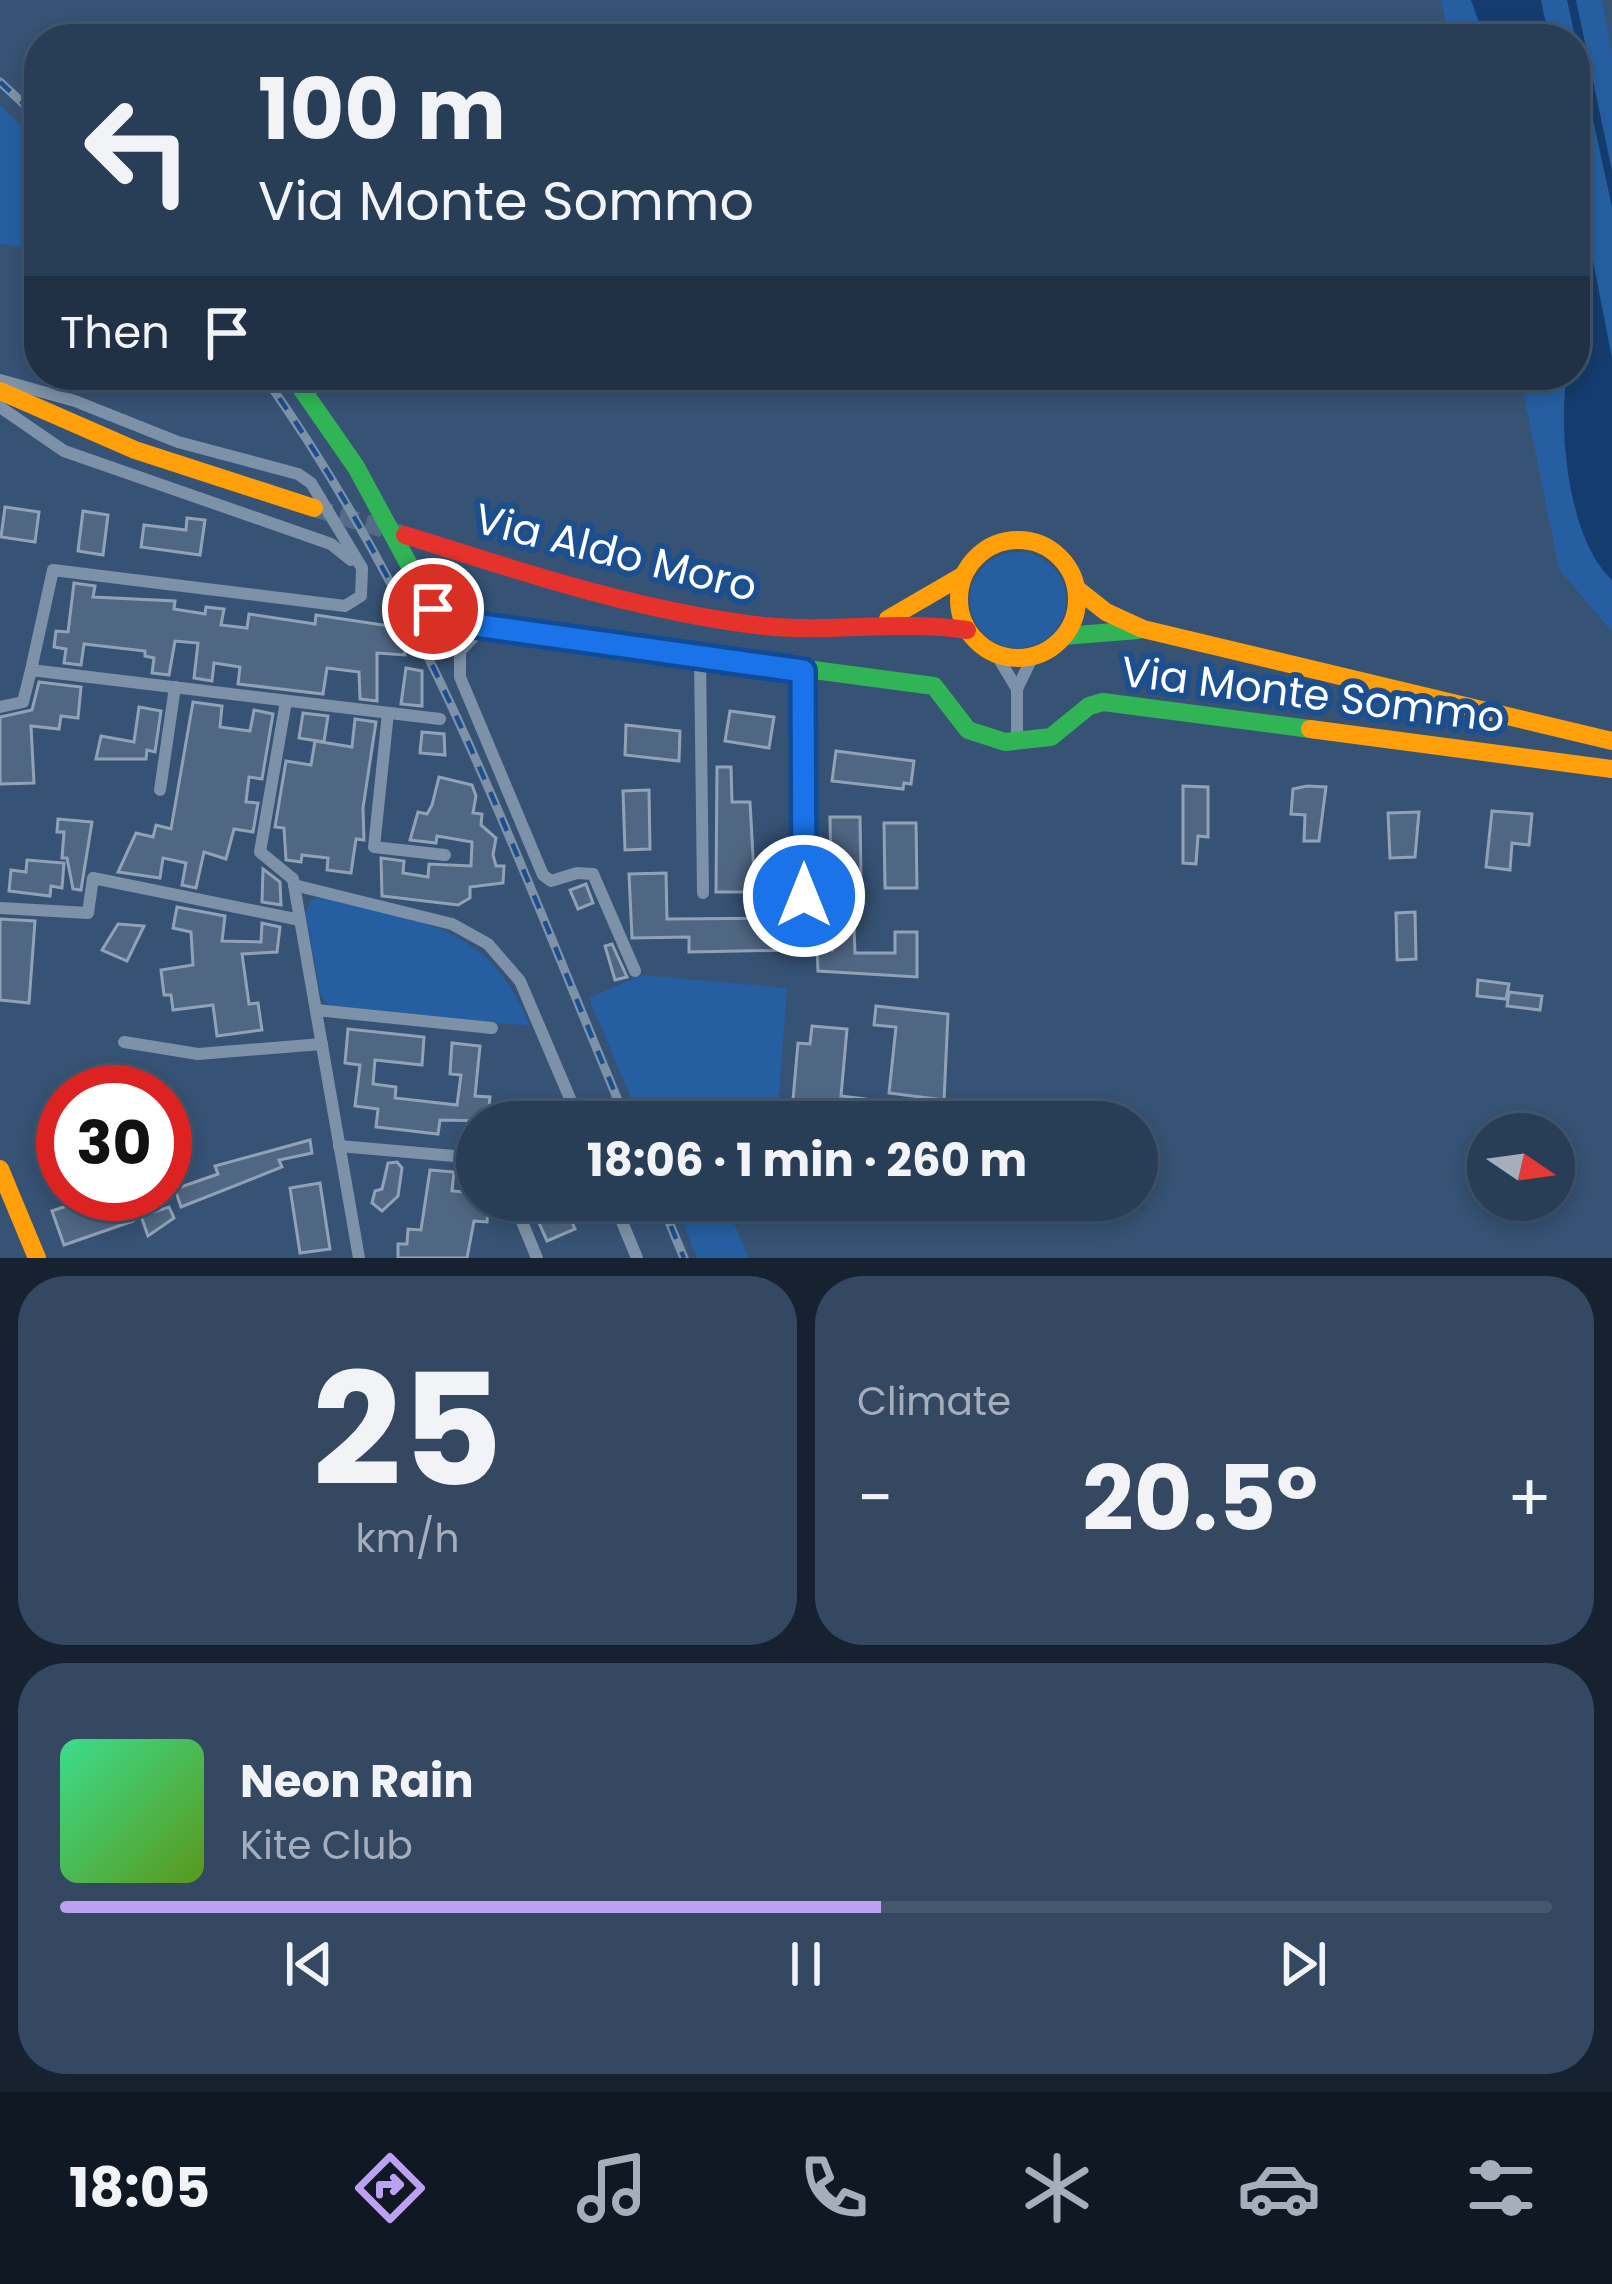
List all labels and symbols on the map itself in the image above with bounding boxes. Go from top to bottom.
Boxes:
street label: Via Aldo Moro [469,489,763,616]
pin [382,558,484,660]
street label: Via Monte Sommo [1118,642,1508,747]
position arrow [741,833,867,959]
speed limit sign: 30 [36,1065,192,1221]
north arrow [1467,1113,1575,1221]

